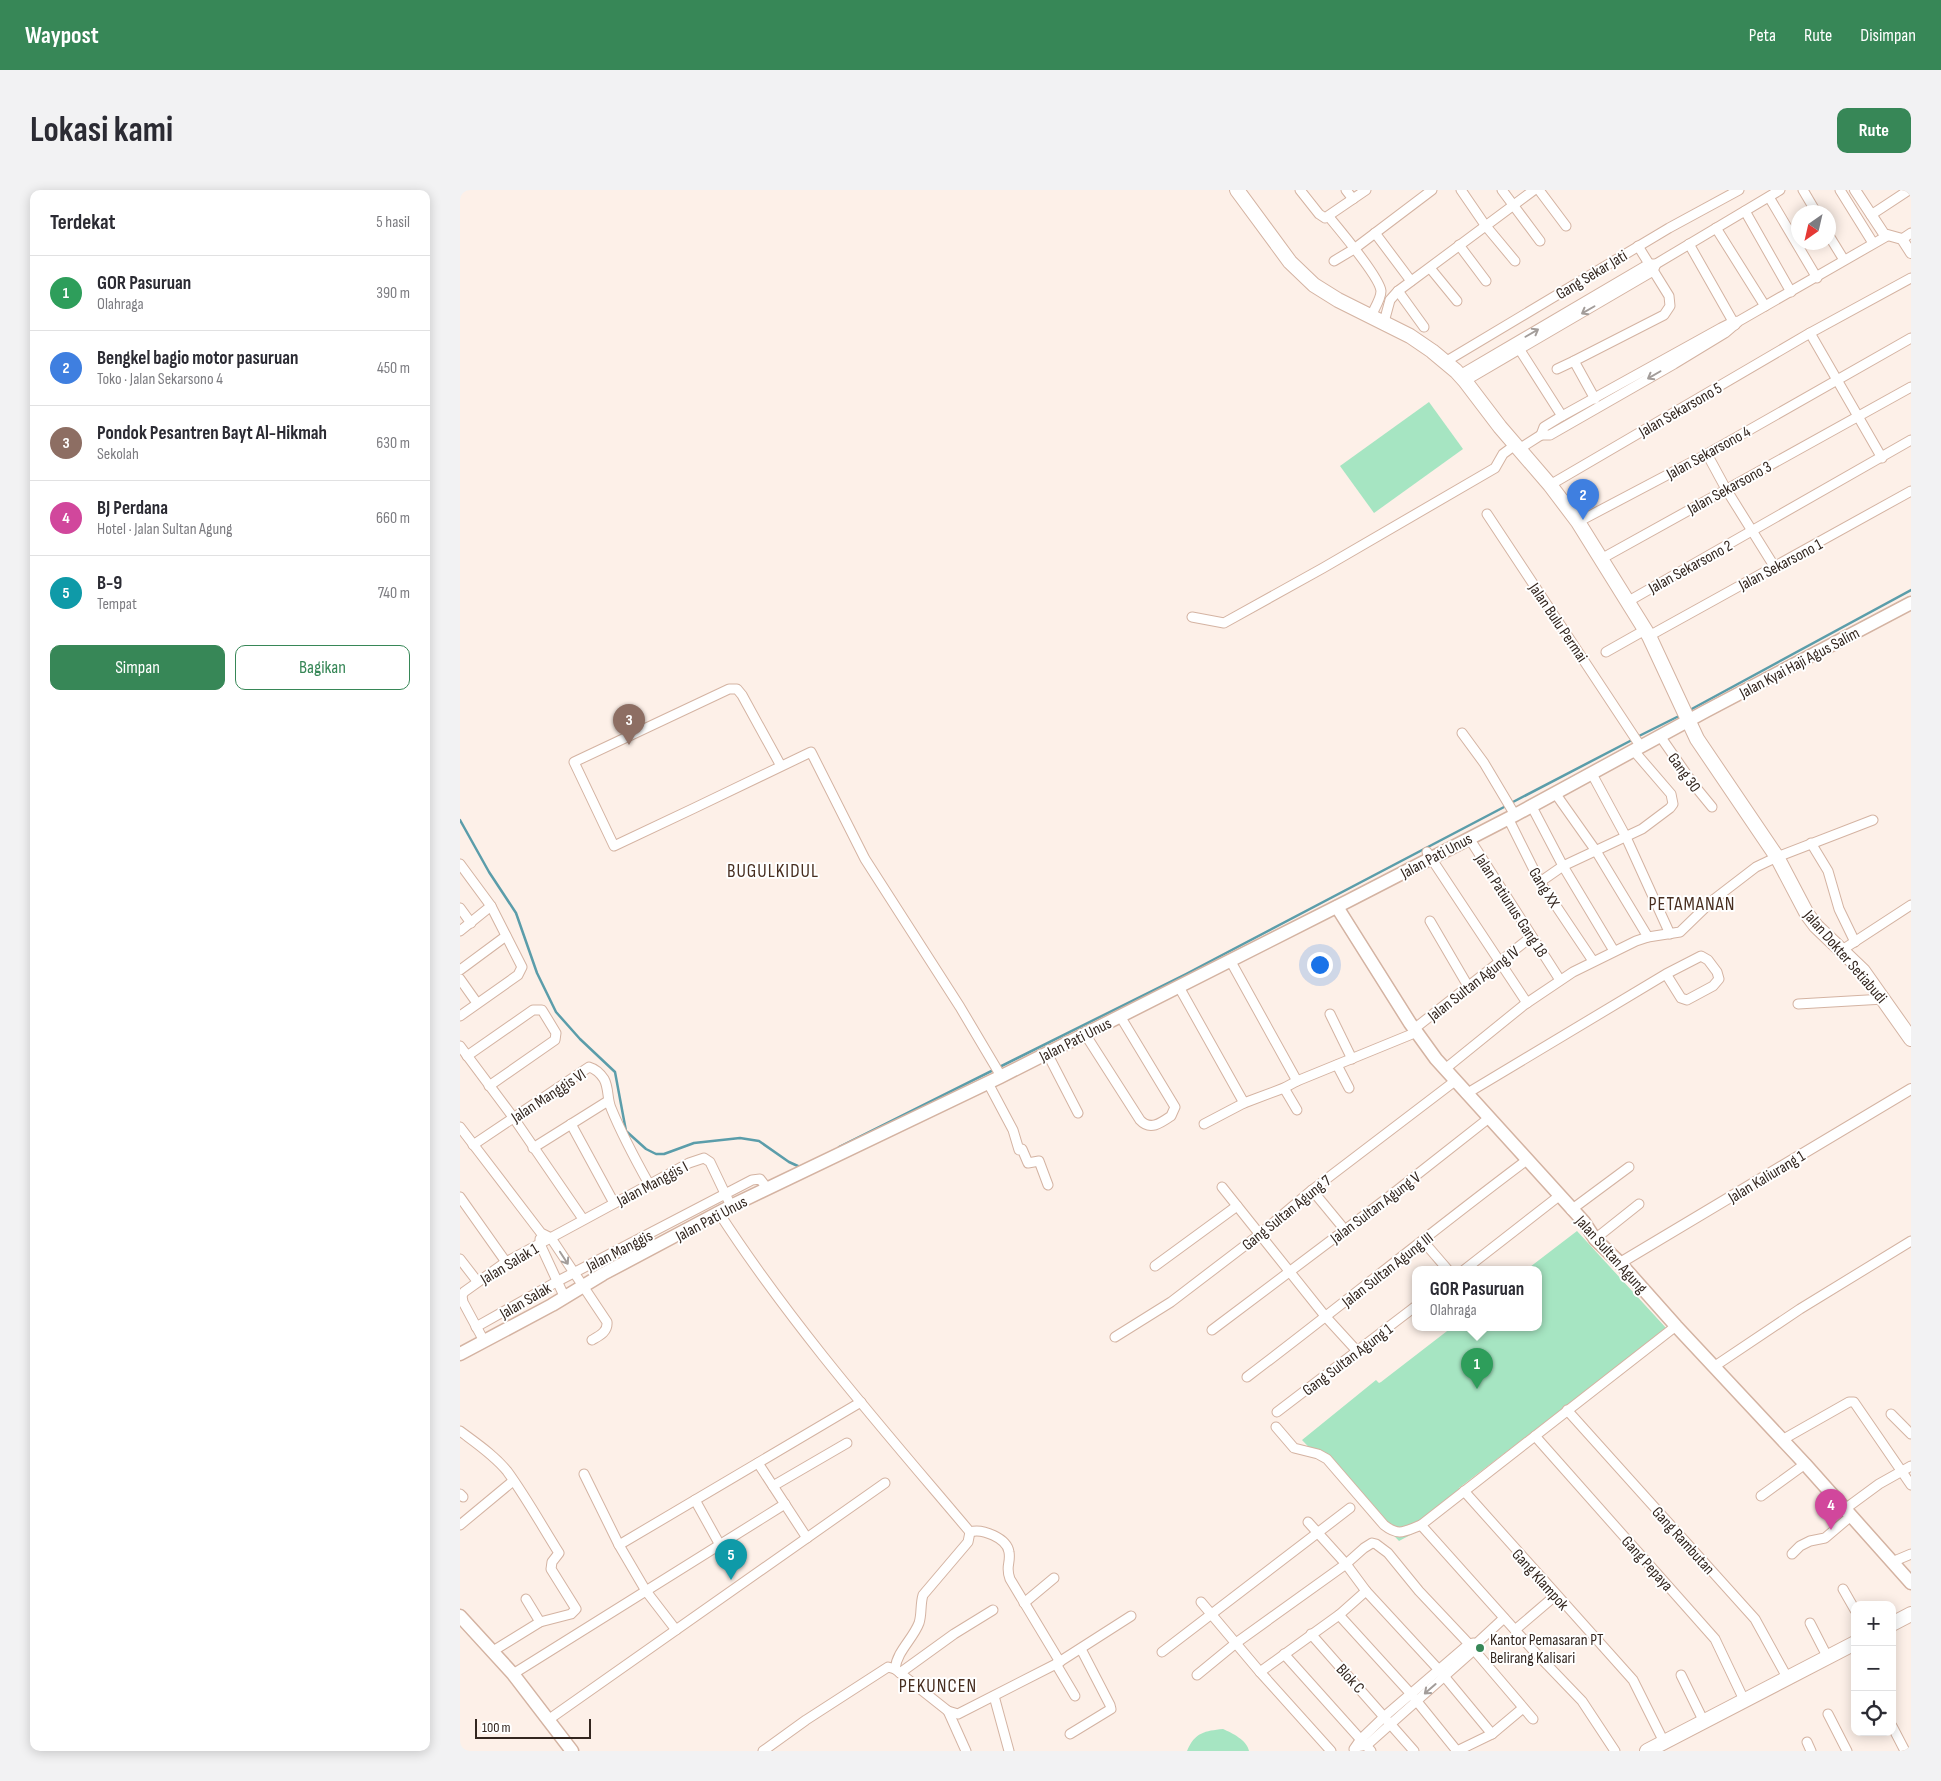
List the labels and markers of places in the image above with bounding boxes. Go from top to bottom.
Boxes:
pin: 2 [1567,479,1599,520]
pin: 3 [613,704,645,745]
pin: 1 [1461,1348,1493,1389]
pin: 4 [1815,1489,1847,1530]
pin: 5 [715,1539,747,1580]
place label: Kantor Pemasaran PT Belirang Kalisari [1490,1631,1604,1668]
marker: Kantor Pemasaran PT Belirang Kalisari [1474,1642,1486,1654]

